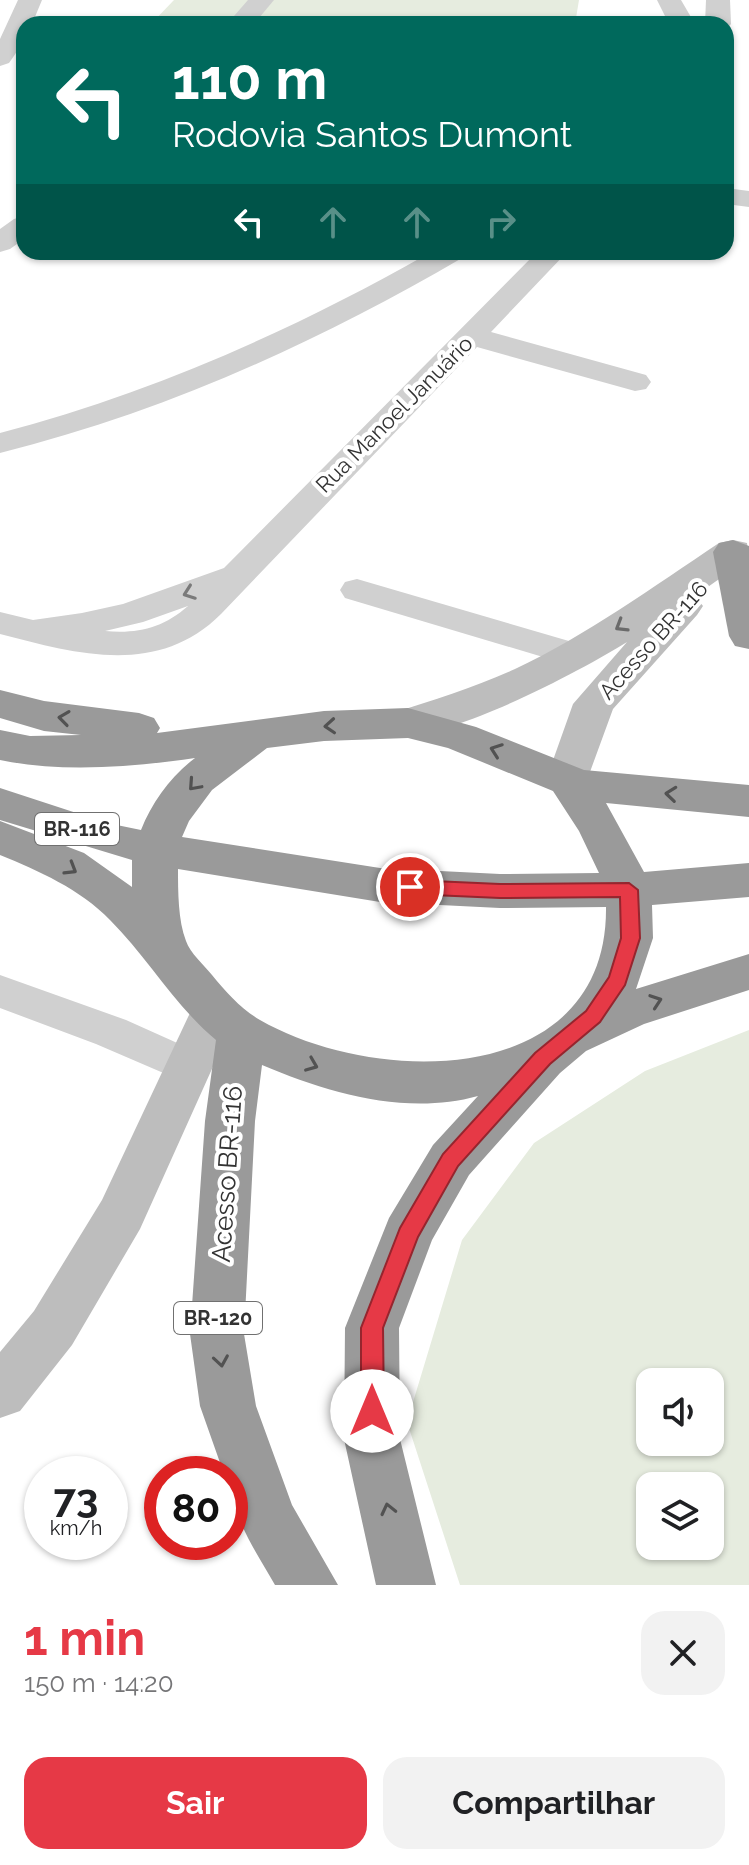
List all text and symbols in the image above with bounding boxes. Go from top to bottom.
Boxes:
text: 110 m [172,46,327,112]
icon: left [40,48,144,152]
text: Rodovia Santos Dumont [172,113,572,155]
icon: left [227,200,271,244]
icon: ahead [311,200,355,244]
icon: ahead [395,200,439,244]
icon: right [479,200,523,244]
street label: Rua Manoel Januário [310,330,478,498]
street label: Acesso BR-116 [593,576,713,704]
one-way arrow [183,583,197,600]
one-way arrow [615,616,630,632]
one-way arrow [57,710,70,727]
one-way arrow [323,717,336,734]
one-way arrow [490,743,504,760]
one-way arrow [189,776,203,790]
one-way arrow [664,785,677,802]
road number: BR-116 [35,813,119,845]
pin [376,853,444,921]
one-way arrow [62,859,77,875]
icon: arrive [388,865,432,909]
one-way arrow [648,994,662,1011]
one-way arrow [304,1055,318,1071]
street label: Acesso BR-116 [206,1085,248,1263]
road number: BR-120 [174,1302,262,1334]
one-way arrow [212,1354,229,1368]
map controls [636,1368,724,1560]
button: sound [636,1368,724,1456]
position arrow [330,1369,414,1453]
speed limit sign: 80 [144,1456,248,1560]
button: layers [636,1472,724,1560]
text: 73 [54,1474,98,1521]
one-way arrow [380,1503,397,1516]
text: km/h [50,1516,102,1540]
text: 1 min [24,1610,145,1666]
button: close [641,1611,725,1695]
text: 150 m · 14:20 [24,1668,174,1698]
button: Sair [24,1757,367,1849]
button: Compartilhar [383,1757,725,1849]

